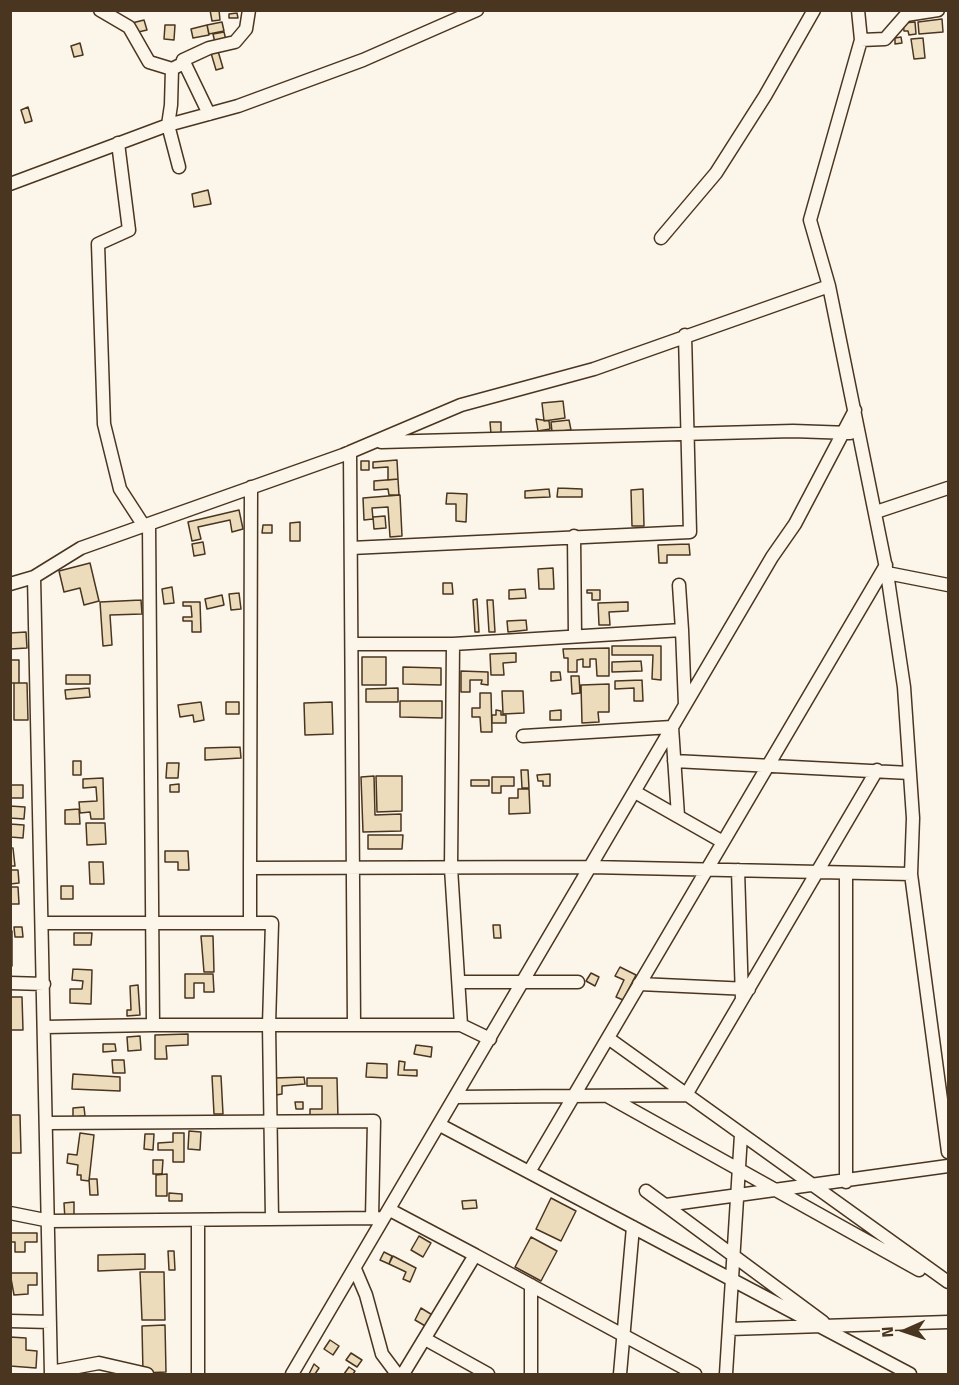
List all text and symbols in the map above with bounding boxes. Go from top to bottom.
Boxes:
north arrow [875,1301,935,1361]
text: N [875,1326,899,1338]

